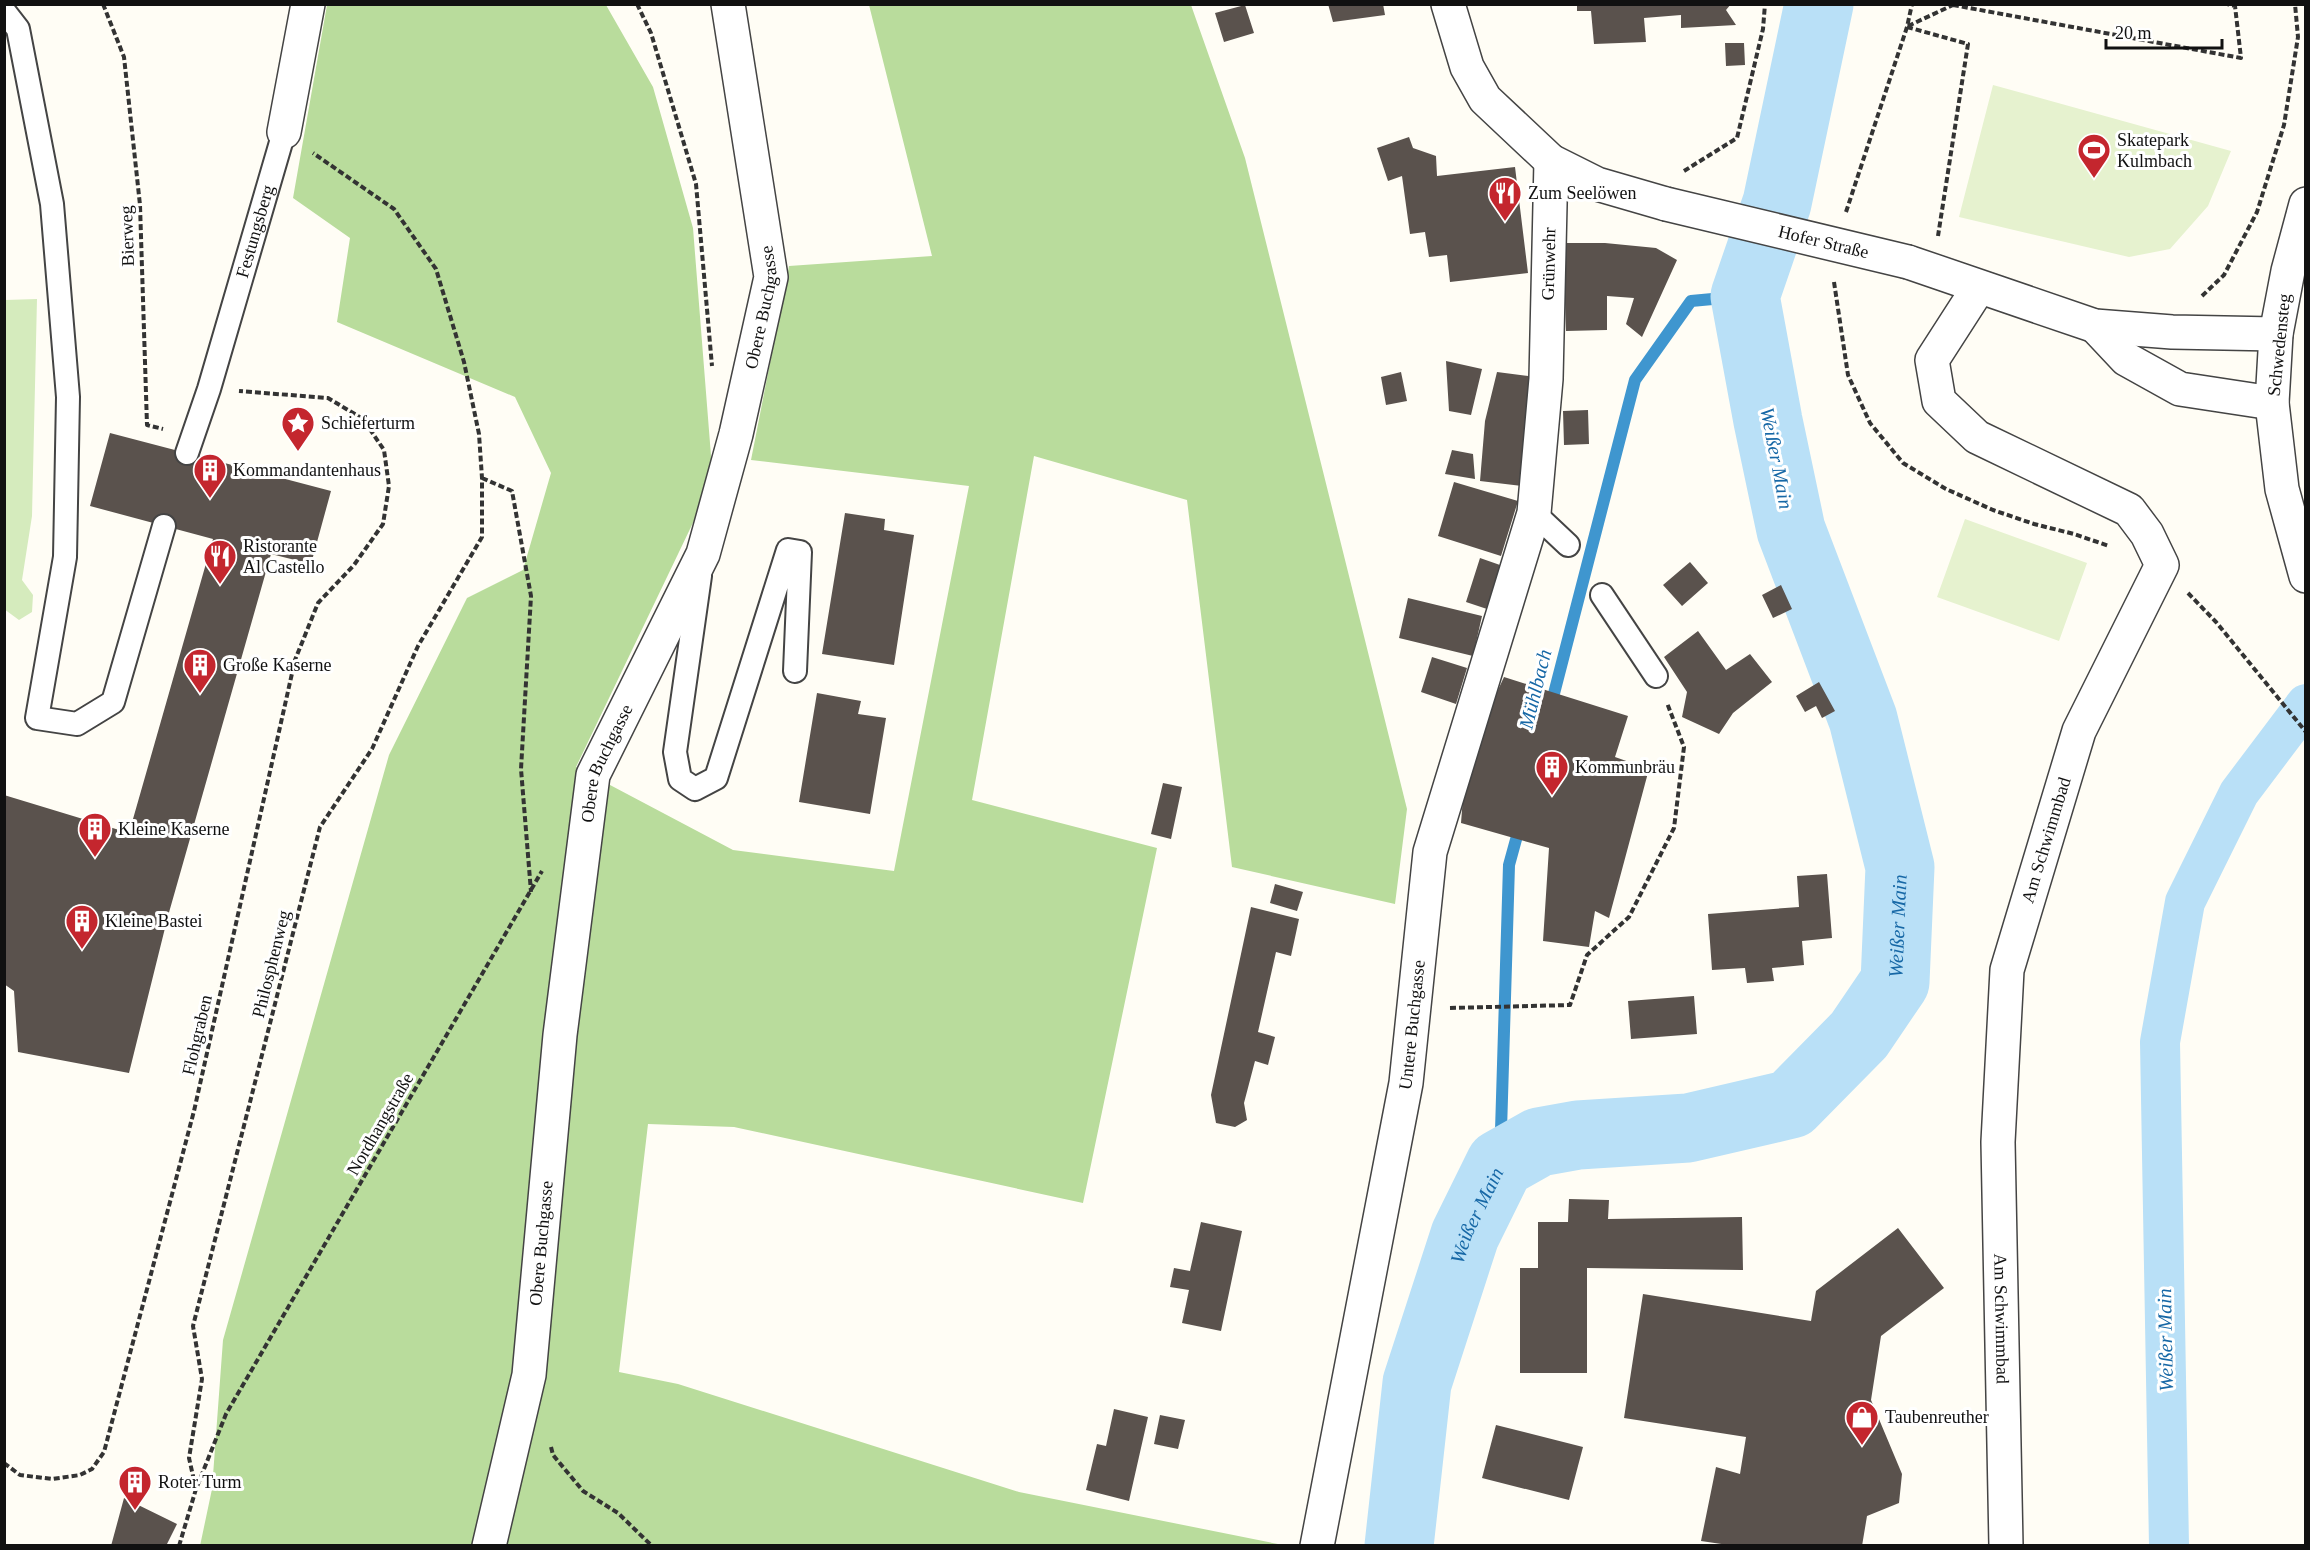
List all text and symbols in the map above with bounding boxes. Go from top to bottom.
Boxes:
scale bar [2106,12,2222,50]
text: 20 m [2115,23,2152,43]
place label: Skatepark Kulmbach [2117,130,2192,171]
sports icon: Skatepark Kulmbach [2076,132,2112,179]
restaurant icon: Zum Seelöwen [1487,175,1523,222]
street label: Festungsberg [232,183,278,280]
place label: Zum Seelöwen [1528,183,1636,203]
street label: Bierweg [116,205,138,267]
street label: Hofer Straße [1776,221,1871,262]
street label: Grünwehr [1538,227,1559,301]
street label: Obere Buchgasse [741,244,781,371]
street label: Schwedensteg [2264,293,2294,397]
place icon: Schieferturm [280,405,316,452]
water label: Weißer Main [1756,405,1798,511]
place label: Schieferturm [321,413,415,433]
building icon: Kommandantenhaus [192,452,228,499]
place label: Kommandantenhaus [233,460,381,480]
place label: Ristorante Al Castello [243,536,325,577]
restaurant icon: Ristorante Al Castello [202,538,238,585]
building icon: Große Kaserne [182,647,218,694]
water label: Mühlbach [1514,647,1555,732]
place label: Große Kaserne [223,655,331,675]
street label: Obere Buchgasse [577,701,637,824]
building icon: Kommunbräu [1534,749,1570,796]
place label: Kommunbräu [1575,757,1675,777]
street label: Am Schwimmbad [2017,775,2075,905]
building icon: Kleine Kaserne [77,811,113,858]
place label: Kleine Kaserne [118,819,229,839]
water label: Weißer Main [1884,874,1911,978]
building icon: Kleine Bastei [64,903,100,950]
street label: Philosphenweg [248,908,294,1020]
place label: Kleine Bastei [105,911,202,931]
street label: Untere Buchgasse [1395,959,1429,1092]
street label: Flohgraben [178,993,216,1077]
street label: Nordhangstraße [343,1069,417,1179]
water label: Weißer Main [1446,1164,1508,1266]
street label: Obere Buchgasse [525,1180,557,1307]
street label: Am Schwimmbad [1990,1253,2013,1384]
water label: Weißer Main [2153,1288,2177,1392]
shop icon: Taubenreuther [1844,1399,1880,1446]
place label: Taubenreuther [1885,1407,1989,1427]
building icon: Roter Turm [117,1464,153,1511]
place label: Roter Turm [158,1472,242,1492]

